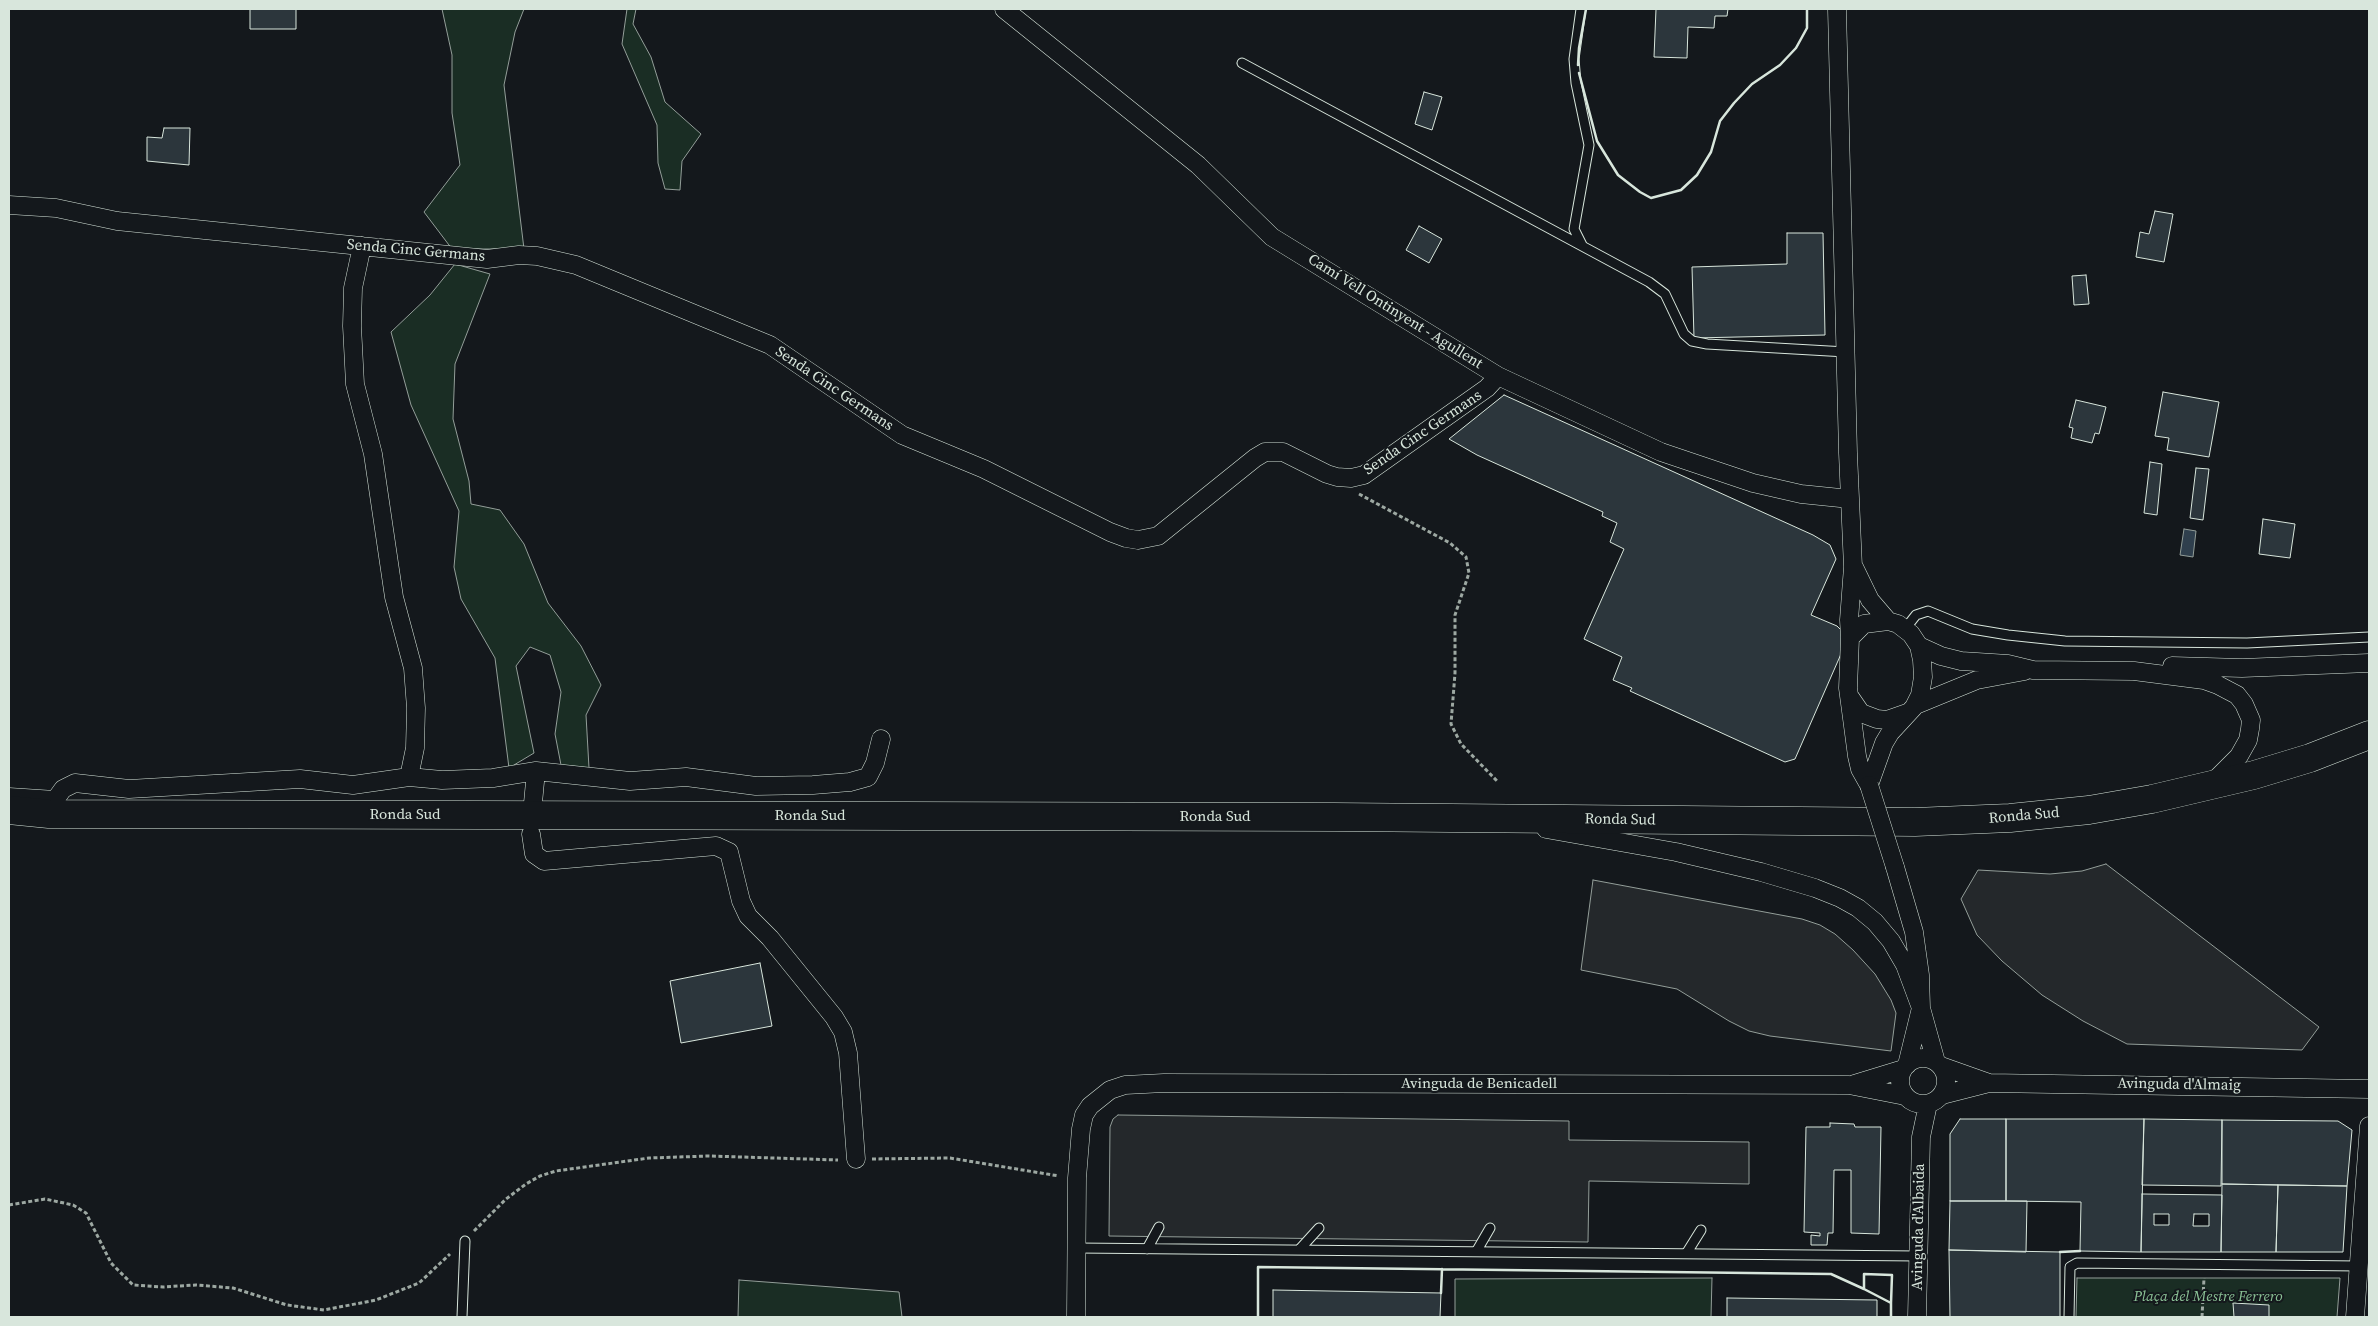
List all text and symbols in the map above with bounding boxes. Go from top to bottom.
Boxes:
street label: Senda Cinc Germans [346,236,486,266]
street label: Camí Vell Ontinyent - Agullent [1304,251,1486,373]
street label: Senda Cinc Germans [771,343,897,435]
street label: Senda Cinc Germans [1360,387,1486,479]
street label: Ronda Sud [1988,804,2060,828]
street label: Ronda Sud [369,806,441,824]
street label: Ronda Sud [774,807,846,825]
street label: Ronda Sud [1179,808,1251,826]
street label: Ronda Sud [1584,810,1656,830]
street label: Avinguda de Benicadell [1401,1075,1557,1093]
street label: Avinguda d'Almaig [2117,1075,2241,1095]
street label: Avinguda d'Albaida [1909,1163,1929,1291]
park label: Plaça del Mestre Ferrero [2133,1288,2283,1306]

